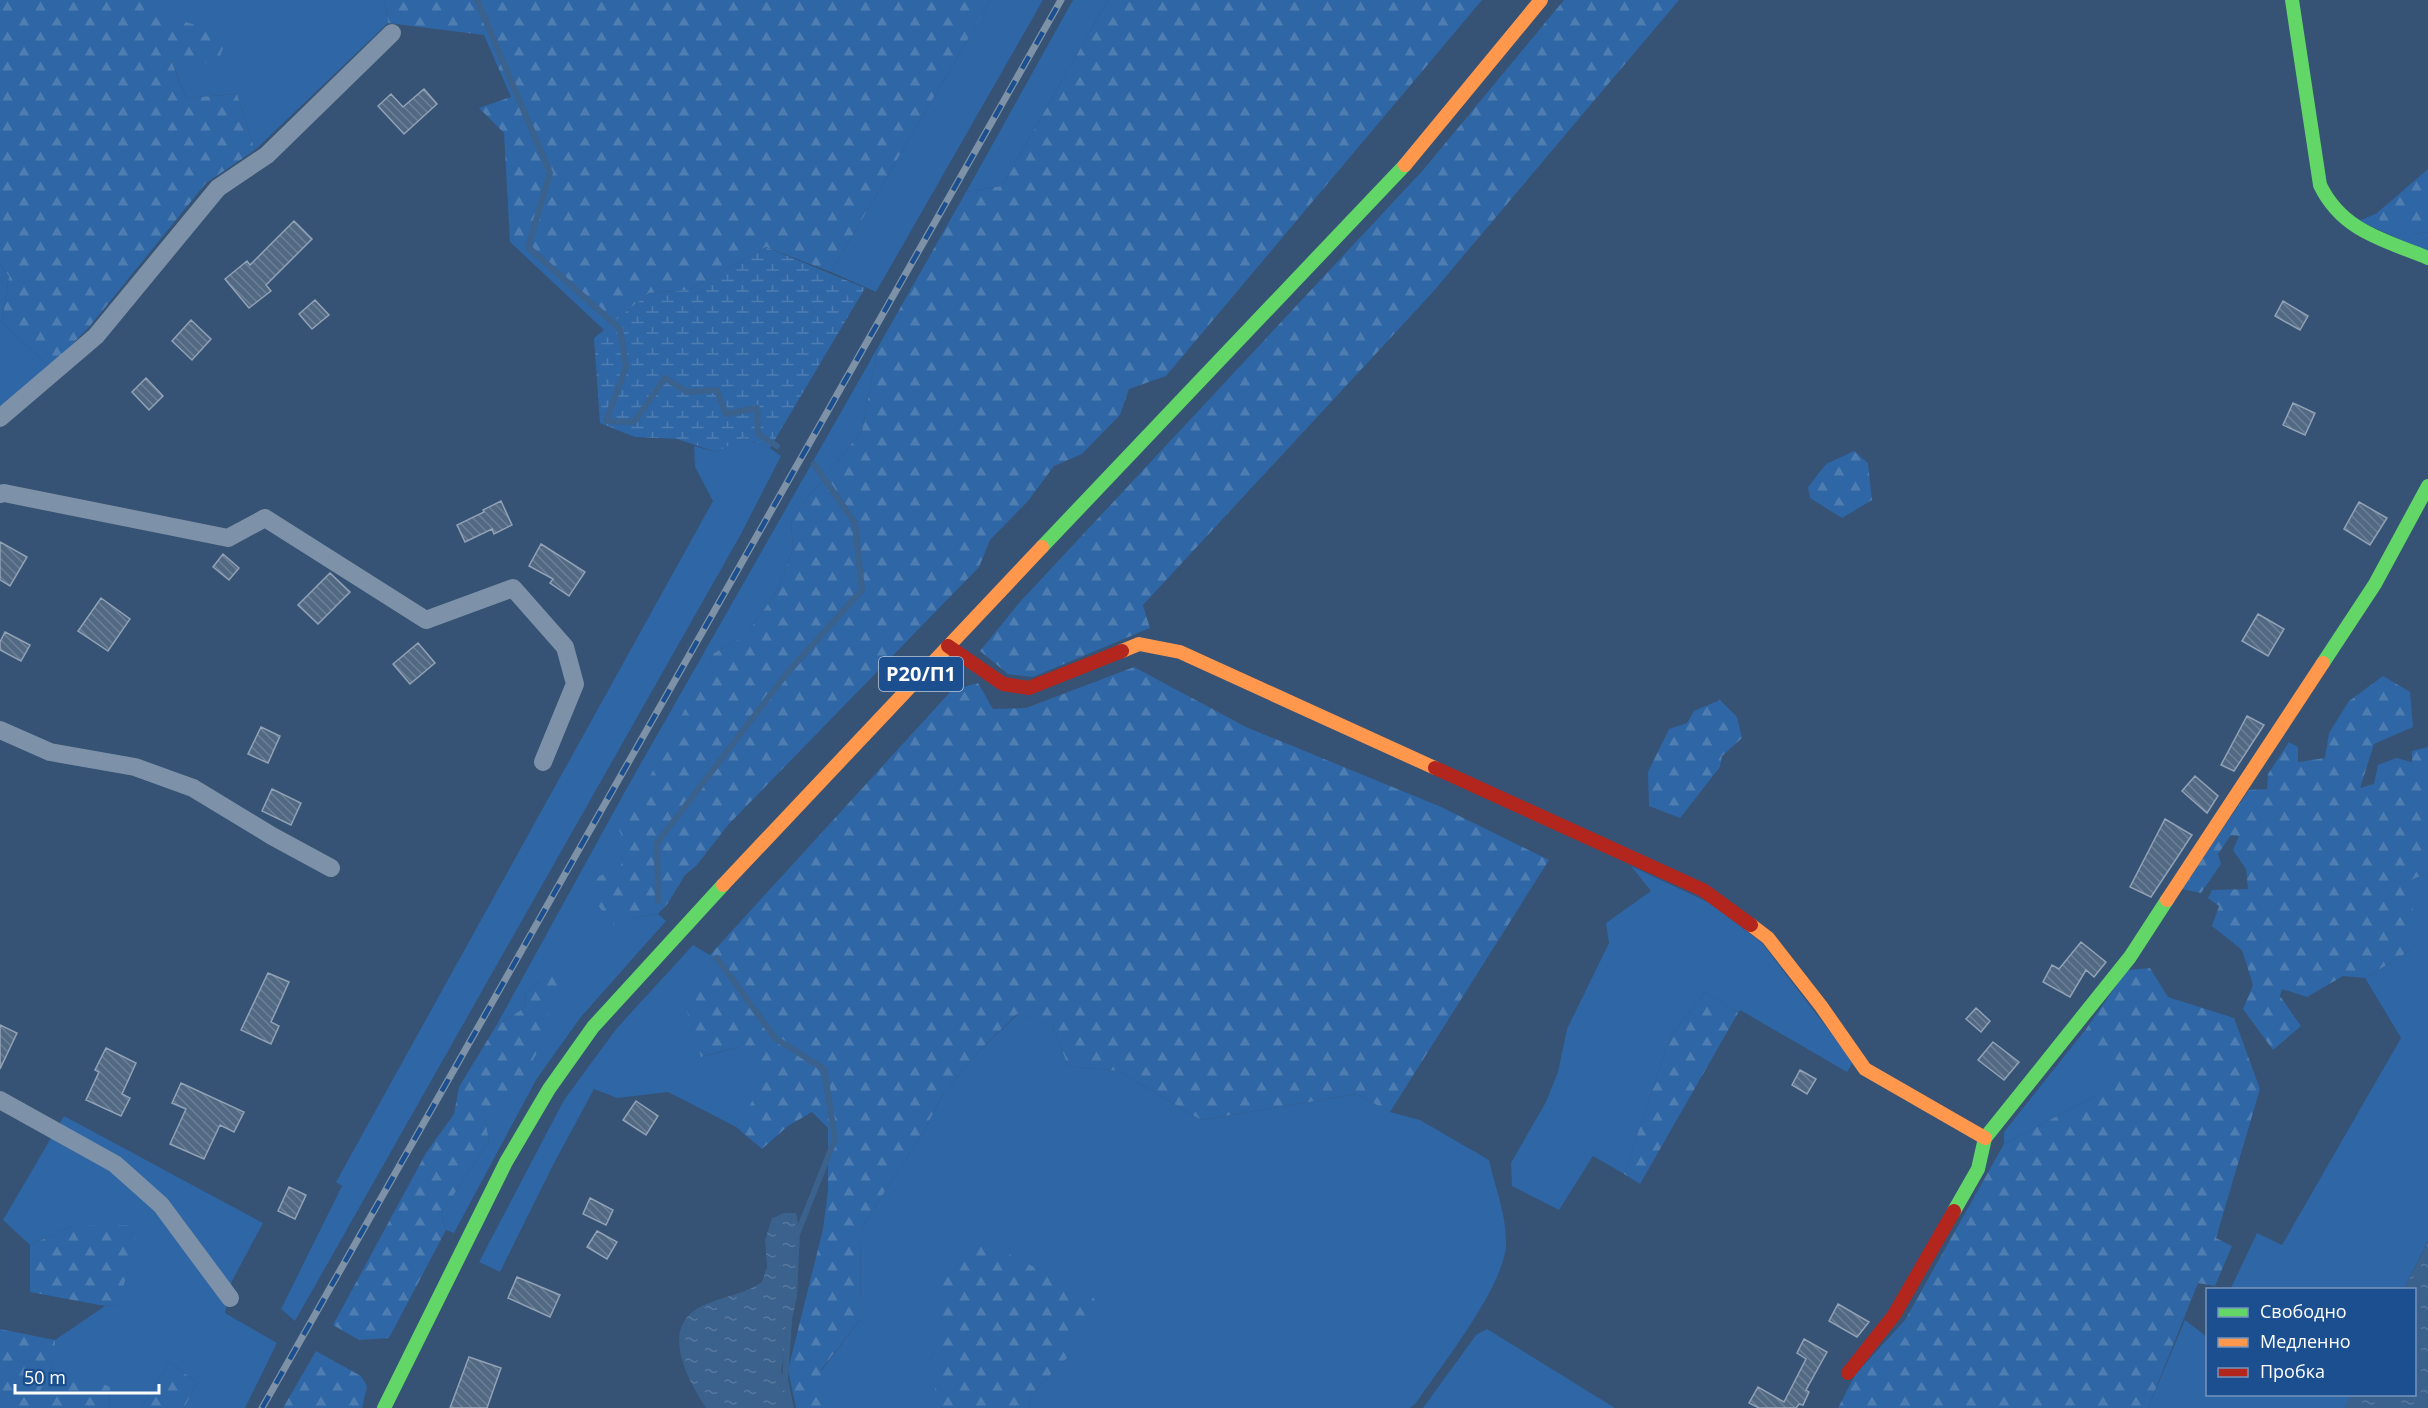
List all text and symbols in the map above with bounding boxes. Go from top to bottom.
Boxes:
road number: Р20/П1 [879,657,963,691]
legend [2206,1288,2416,1396]
text: Свободно [2260,1299,2347,1323]
text: Медленно [2260,1329,2351,1353]
scale bar [15,1357,159,1395]
text: Пробка [2260,1359,2325,1383]
text: 50 m [24,1365,66,1389]

